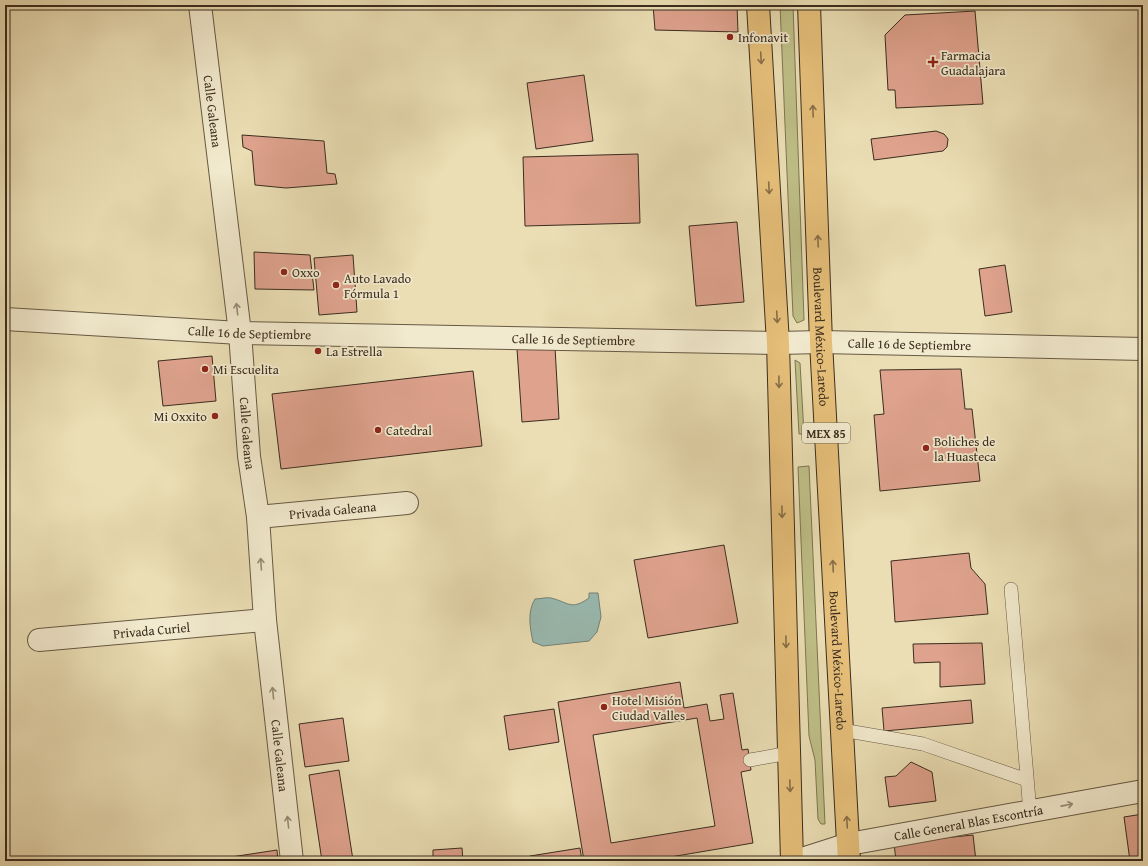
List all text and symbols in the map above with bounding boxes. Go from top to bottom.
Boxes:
place label: Infonavit [738,28,788,47]
marker: Infonavit [725,32,735,42]
place label: Farmacia Guadalajara [941,46,1007,80]
one-way arrow [757,51,765,64]
marker: Farmacia Guadalajara [928,57,938,67]
street label: Calle Galeana [199,74,227,149]
one-way arrow [809,105,817,118]
one-way arrow [765,181,772,194]
one-way arrow [814,235,821,248]
place label: Oxxo [292,263,320,282]
marker: Oxxo [279,267,289,277]
street label: Boulevard México-Laredo [809,267,834,407]
place label: Auto Lavado Fórmula 1 [344,269,412,303]
marker: Auto Lavado Fórmula 1 [331,280,341,290]
one-way arrow [233,303,241,316]
one-way arrow [773,310,780,323]
street label: Calle 16 de Septiembre [187,320,311,344]
street label: Calle 16 de Septiembre [512,329,635,350]
street label: Calle 16 de Septiembre [848,333,971,355]
place label: La Estrella [326,342,383,361]
marker: La Estrella [313,346,323,356]
place label: Mi Escuelita [213,360,280,379]
marker: Mi Escuelita [200,364,210,374]
one-way arrow [775,375,783,388]
street label: Calle Galeana [235,396,261,472]
place label: Mi Oxxito [154,407,207,426]
marker: Mi Oxxito [210,411,220,421]
place label: Catedral [386,421,432,440]
road number: MEX 85 [802,423,850,443]
marker: Catedral [373,425,383,435]
place label: Boliches de la Huasteca [934,432,997,466]
marker: Boliches de la Huasteca [921,443,931,453]
street label: Privada Galeana [288,496,378,524]
one-way arrow [779,505,786,518]
one-way arrow [257,558,264,571]
one-way arrow [830,560,837,573]
street label: Boulevard México-Laredo [825,590,851,731]
street label: Privada Curiel [112,617,191,643]
one-way arrow [782,635,790,648]
one-way arrow [269,687,277,700]
place label: Hotel Misión Ciudad Valles [612,691,685,725]
marker: Hotel Misión Ciudad Valles [599,702,609,712]
street label: Calle Galeana [267,718,294,794]
one-way arrow [786,779,793,792]
street label: Calle General Blas Escontría [892,800,1045,845]
one-way arrow [1060,801,1073,809]
one-way arrow [284,816,291,829]
one-way arrow [844,816,851,829]

